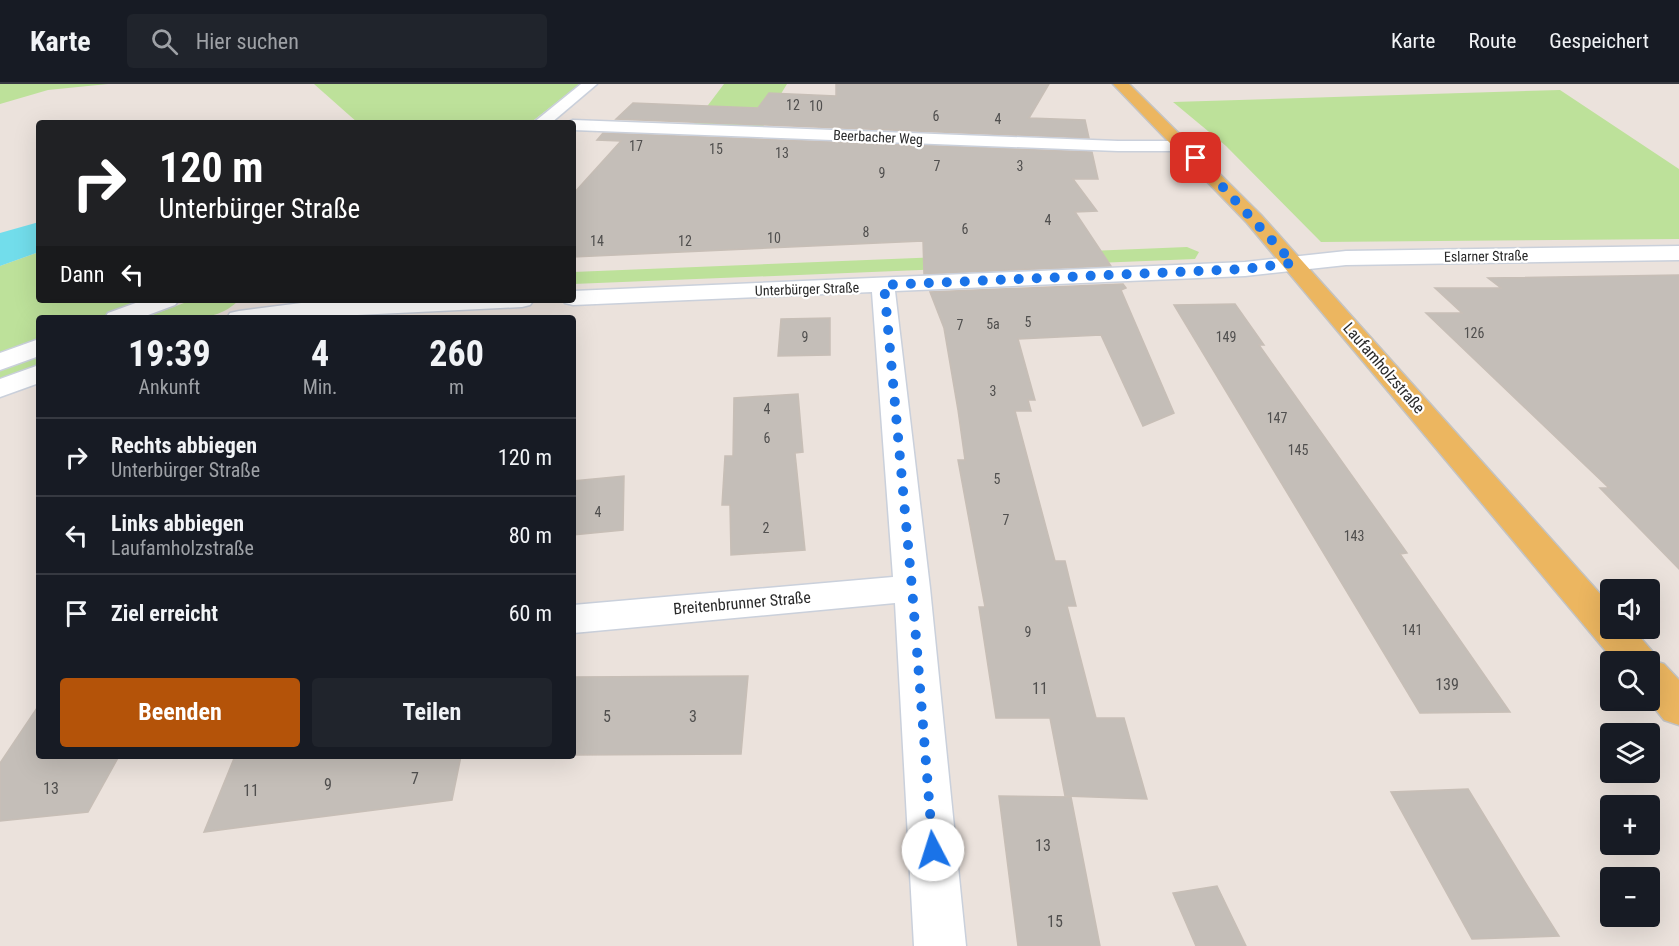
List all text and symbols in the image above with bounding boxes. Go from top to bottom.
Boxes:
search box [127,14,547,68]
text: Karte [30,25,91,58]
icon: search [148,25,181,58]
text: Hier suchen [196,29,299,54]
text: Karte [1391,29,1435,53]
text: Route [1468,29,1516,53]
text: Gespeichert [1549,29,1649,53]
house number: 12 [786,97,800,113]
house number: 10 [809,98,823,114]
house number: 6 [933,108,940,124]
house number: 4 [995,111,1002,127]
street label: Beerbacher Weg [833,127,923,147]
pin [1170,132,1221,183]
house number: 17 [629,138,643,154]
house number: 15 [709,141,723,157]
icon: arrive [1179,141,1212,174]
text: 120 m [159,143,264,192]
icon: right [60,144,138,222]
house number: 13 [775,145,789,161]
house number: 7 [934,158,941,174]
house number: 3 [1017,158,1023,174]
house number: 9 [879,165,885,181]
text: Unterbürger Straße [159,193,360,225]
house number: 4 [1045,212,1052,228]
house number: 6 [962,221,969,237]
house number: 8 [863,224,870,240]
house number: 10 [767,230,781,246]
house number: 14 [590,233,604,249]
house number: 12 [678,233,692,249]
street label: Eslarner Straße [1444,247,1529,265]
icon: left [116,258,149,291]
text: Dann [60,262,104,287]
street label: Unterbürger Straße [755,279,860,299]
house number: 5 [1025,314,1032,330]
house number: 5a [986,316,1000,332]
house number: 7 [957,317,964,333]
street label: Laufamholzstraße [1339,319,1429,417]
house number: 126 [1464,325,1484,341]
house number: 9 [802,329,808,345]
house number: 149 [1216,329,1236,345]
text: 19:39 [128,333,211,375]
text: 4 [311,333,329,375]
text: 260 [429,333,484,375]
text: Ankunft [138,375,200,399]
text: Min. [303,375,337,399]
text: m [449,375,464,399]
house number: 3 [990,383,996,399]
house number: 4 [764,401,771,417]
house number: 147 [1267,410,1287,426]
house number: 6 [764,430,771,446]
text: Rechts abbiegen [111,433,257,458]
icon: right [60,441,93,474]
house number: 145 [1288,442,1308,458]
text: 120 m [498,445,552,470]
text: Unterbürger Straße [111,458,260,482]
house number: 5 [994,471,1001,487]
house number: 4 [595,504,602,520]
text: Links abbiegen [111,511,244,536]
house number: 7 [1003,512,1010,528]
icon: left [60,519,93,552]
house number: 2 [763,520,770,536]
text: 80 m [509,523,552,548]
house number: 143 [1344,528,1364,544]
text: Laufamholzstraße [111,536,254,560]
map controls [1600,579,1660,927]
button: sound [1600,579,1660,639]
street label: Breitenbrunner Straße [673,588,811,618]
icon: arrive [60,597,93,630]
text: Ziel erreicht [111,601,218,626]
text: 60 m [509,601,552,626]
house number: 141 [1402,622,1422,638]
house number: 9 [1025,624,1031,640]
button: search [1600,651,1660,711]
house number: 139 [1435,675,1459,694]
button: Beenden [60,678,300,747]
button: Teilen [312,678,552,747]
house number: 11 [1032,679,1048,698]
house number: 5 [603,707,611,726]
house number: 3 [689,707,697,726]
button: layers [1600,723,1660,783]
house number: 7 [411,769,419,788]
house number: 9 [324,775,332,794]
house number: 13 [43,779,59,798]
house number: 11 [243,781,259,800]
button: + [1600,795,1660,855]
position arrow [901,818,965,882]
house number: 13 [1035,836,1051,855]
button: − [1600,867,1660,927]
house number: 15 [1047,912,1063,931]

